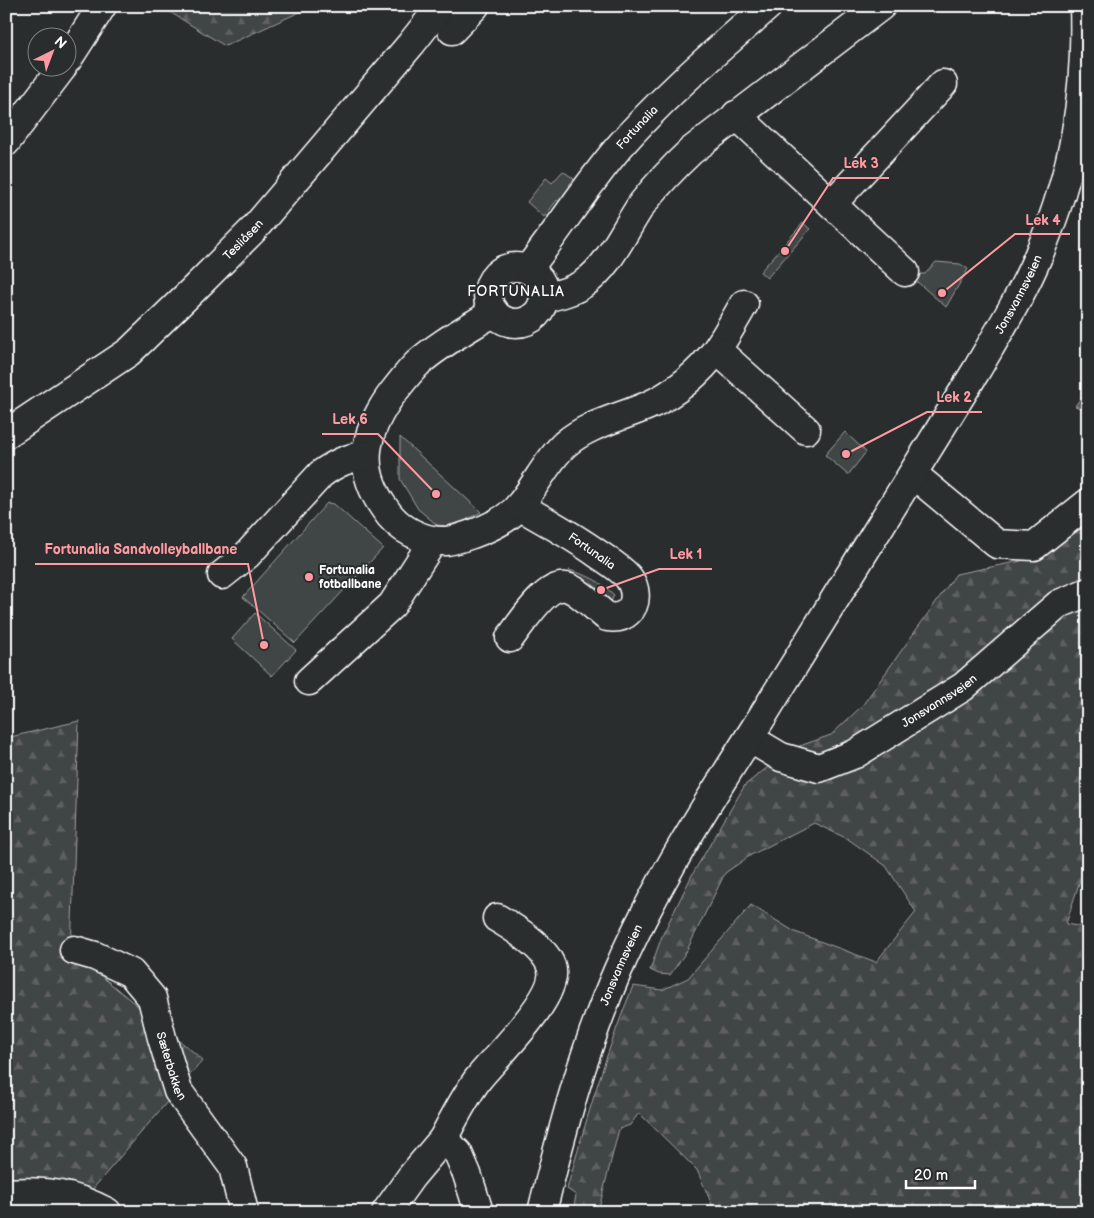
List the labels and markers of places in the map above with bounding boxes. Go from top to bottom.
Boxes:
callout: Lek 3 [833,149,889,178]
callout: Lek 4 [1015,205,1070,234]
callout: Lek 2 [927,383,982,412]
callout: Lek 6 [322,405,378,434]
callout: Fortunalia Sandvolleyballbane [35,535,248,564]
callout: Lek 1 [659,540,712,569]
place label: Fortunalia fotballbane [319,563,382,592]
marker: Fortunalia fotballbane [303,571,315,583]

